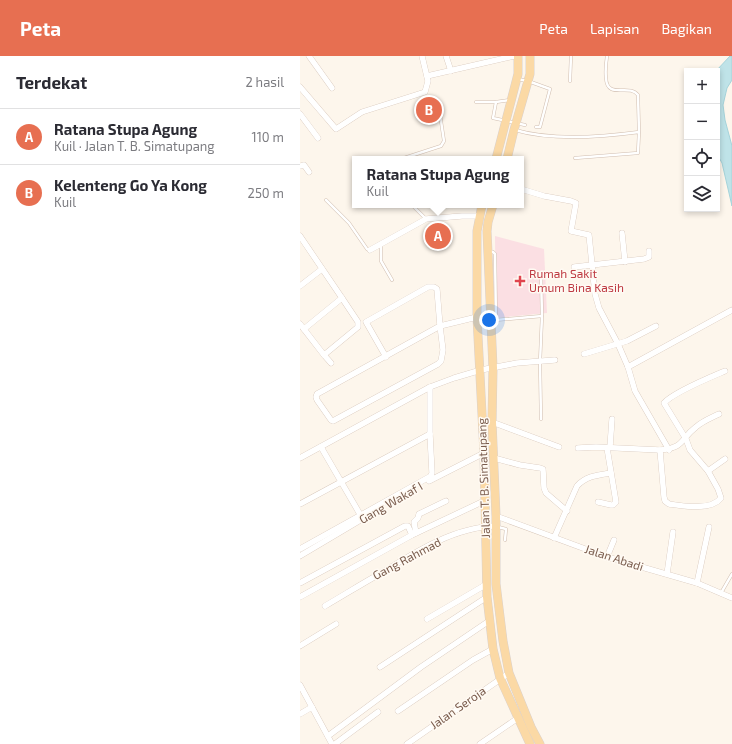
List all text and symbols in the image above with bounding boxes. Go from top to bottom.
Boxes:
text: Peta [20,17,61,40]
text: Peta [539,20,568,37]
text: Lapisan [590,20,639,37]
text: Bagikan [661,20,712,37]
map controls [684,68,720,212]
button: + [684,68,720,104]
text: Terdekat [16,72,87,92]
text: 2 hasil [245,74,284,90]
pin: B [416,95,442,125]
button: − [684,104,720,140]
text: Ratana Stupa Agung [54,120,197,138]
text: A [25,129,33,145]
text: 110 m [252,129,284,145]
text: Kuil · Jalan T. B. Simatupang [54,138,215,154]
button: locate [684,140,720,176]
popup [352,156,524,208]
text: Ratana Stupa Agung [366,165,510,183]
text: Kelenteng Go Ya Kong [54,176,207,194]
button: layers [684,176,720,212]
text: Kuil [366,183,389,199]
text: B [25,185,33,201]
text: 250 m [248,185,284,201]
text: Kuil [54,194,76,210]
pin: A [425,221,451,251]
place label: Rumah Sakit Umum Bina Kasih [529,266,624,294]
marker: Rumah Sakit Umum Bina Kasih [514,275,526,287]
your location [479,310,499,330]
street label: Jalan T. B. Simatupang [474,417,492,538]
street label: Gang Wakaf I [356,478,425,526]
street label: Gang Rahmad [370,534,443,582]
street label: Jalan Abadi [583,541,645,573]
street label: Jalan Seroja [427,683,489,732]

